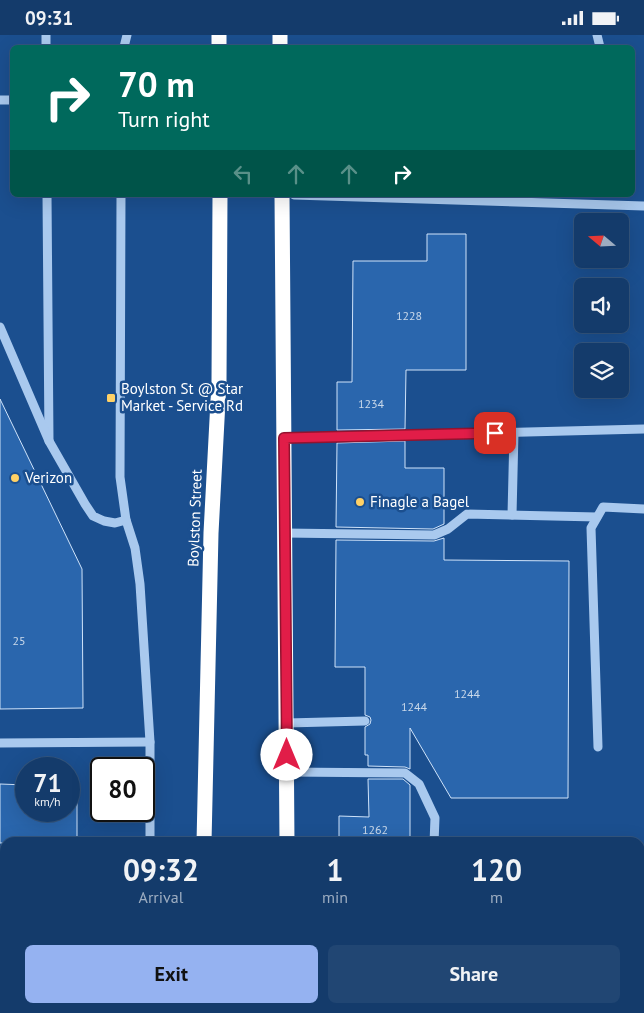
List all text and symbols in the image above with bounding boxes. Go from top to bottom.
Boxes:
text: 09:31 [25,6,73,30]
text: 70 m [118,61,195,107]
icon: right [35,65,100,130]
text: Turn right [118,105,210,133]
icon: left [229,160,257,188]
icon: ahead [282,160,310,188]
icon: ahead [335,160,363,188]
icon: right [388,160,416,188]
north arrow [574,213,629,267]
map controls [574,213,629,398]
button: sound [574,278,629,333]
house number: 1228 [396,308,422,323]
button: layers [574,343,629,398]
place label: Boylston St @ Star Market - Service Rd [121,379,243,415]
marker: Boylston St @ Star Market - Service Rd [105,392,117,404]
house number: 1234 [358,396,385,411]
pin [474,412,516,454]
icon: arrive [481,419,509,447]
place label: Verizon [24,468,72,487]
street label: Boylston Street [183,469,206,567]
marker: Verizon [9,472,21,484]
place label: Finagle a Bagel [370,492,470,511]
marker: Finagle a Bagel [354,496,366,508]
house number: 25 [12,633,26,648]
house number: 1244 [454,686,481,701]
house number: 1244 [401,699,428,714]
position arrow [260,728,312,780]
speed limit sign: 80 [90,757,155,822]
text: 71 [33,767,62,799]
text: km/h [34,794,61,809]
house number: 1262 [362,822,388,837]
text: 09:32 [123,850,199,889]
text: 1 [327,850,344,889]
text: 120 [471,850,522,889]
text: Arrival [139,887,183,907]
text: min [322,887,348,907]
text: m [490,887,503,907]
button: Exit [25,945,318,1003]
button: Share [328,945,620,1003]

